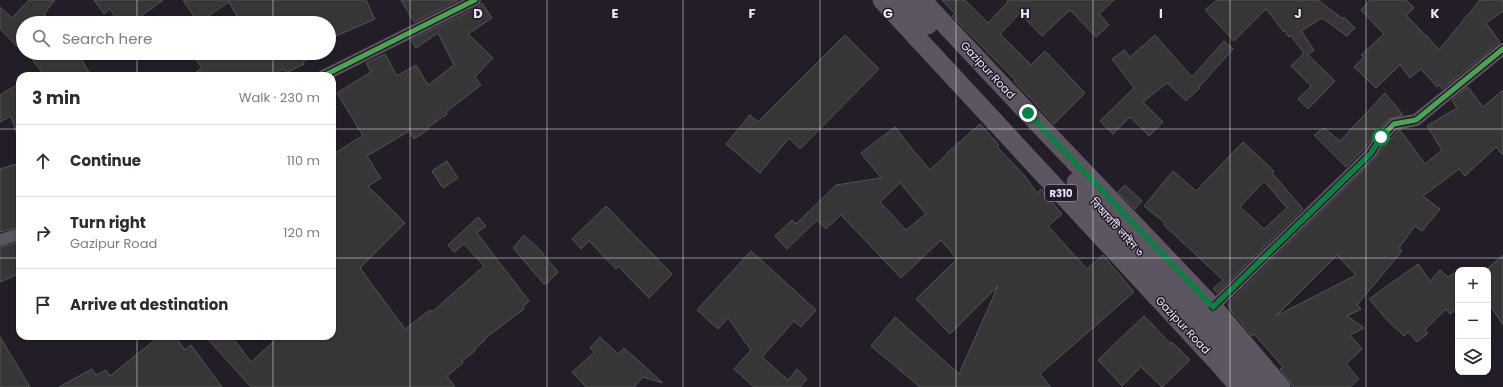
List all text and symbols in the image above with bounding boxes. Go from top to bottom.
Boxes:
text: D [473,4,483,23]
text: E [611,4,619,23]
text: F [748,4,756,23]
text: G [883,4,893,23]
text: H [1020,4,1030,23]
text: I [1159,4,1163,23]
text: J [1294,4,1302,23]
text: K [1430,4,1440,23]
search box [16,16,336,60]
icon: search [30,27,52,49]
text: Search here [62,28,152,49]
street label: Gazipur Road [957,38,1019,102]
text: 3 min [32,86,80,110]
text: Walk · 230 m [239,88,320,107]
route end [1019,104,1037,122]
route start [1372,128,1390,146]
icon: ahead [32,150,54,172]
text: Continue [70,150,141,171]
text: 110 m [287,151,320,170]
road number: R310 [1045,185,1077,201]
street label: বিআরটি লাইন ৩ [1086,194,1148,260]
text: Turn right [70,212,146,233]
icon: right [32,222,54,244]
text: 120 m [283,223,320,242]
text: Gazipur Road [70,234,157,253]
map controls [1455,267,1491,375]
button: + [1455,267,1491,303]
street label: Gazipur Road [1152,293,1214,357]
icon: arrive [32,294,54,316]
text: Arrive at destination [70,294,228,315]
button: − [1455,303,1491,339]
button: layers [1455,339,1491,375]

